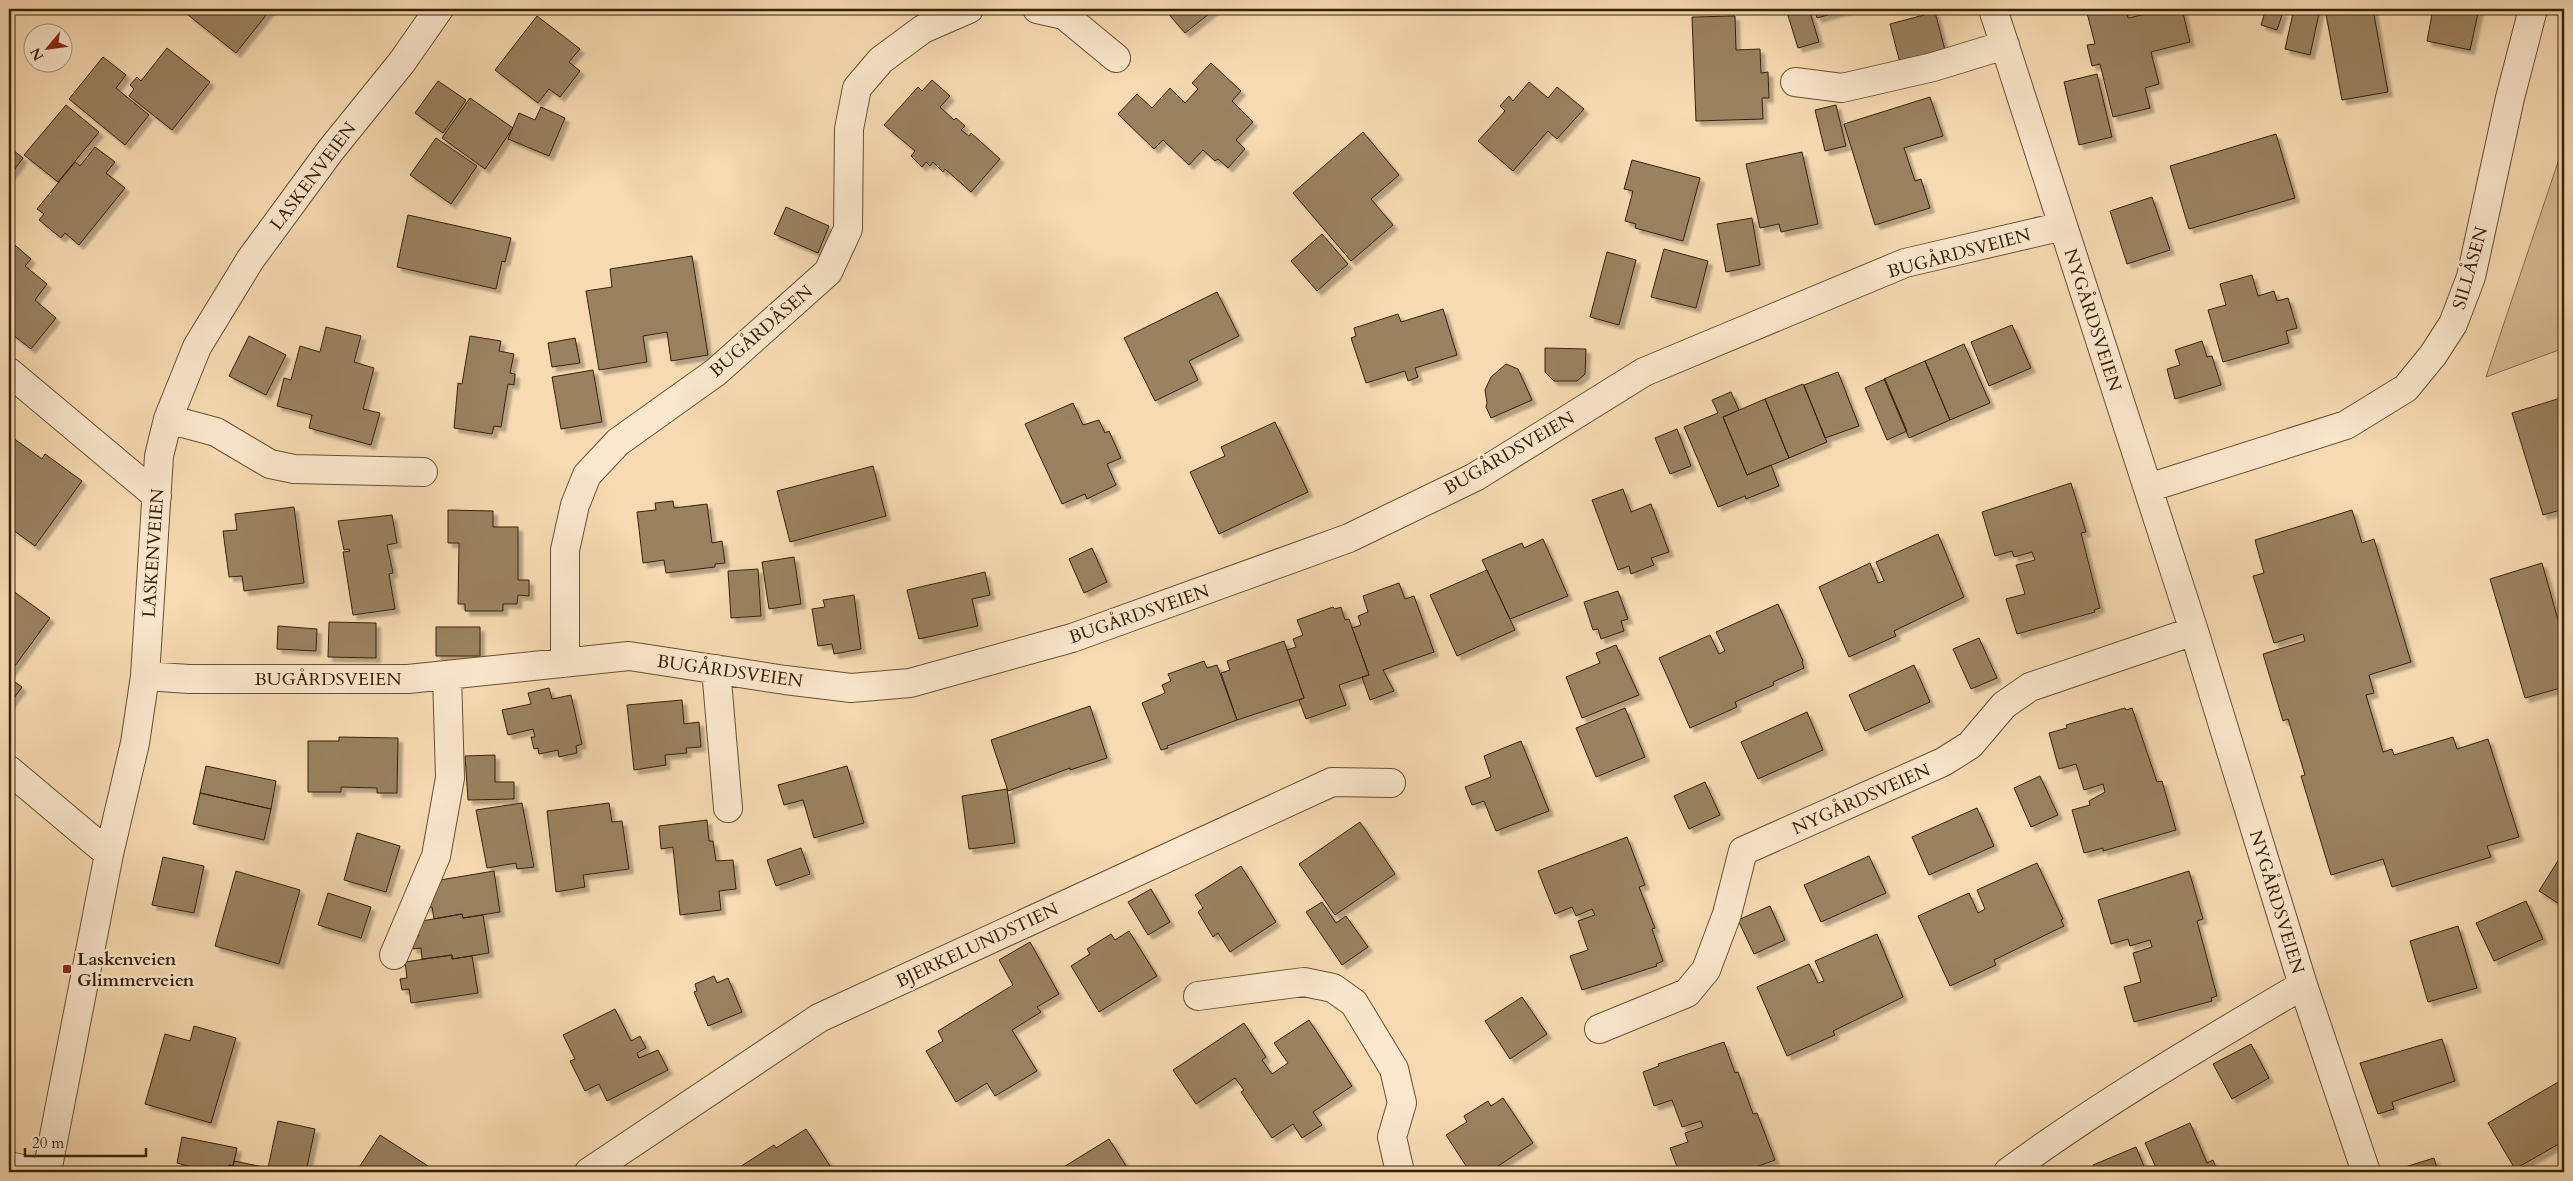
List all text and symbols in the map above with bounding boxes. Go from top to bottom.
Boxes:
north arrow [22,22,72,72]
text: N [26,44,48,64]
street label: LASKENVEIEN [264,117,363,236]
street label: BUGÅRDSVEIEN [1885,222,2034,285]
street label: SILLÅSEN [2447,223,2494,313]
street label: NYGÅRDSVEIEN [2058,245,2128,395]
street label: BUGÅRDÅSEN [704,279,819,383]
street label: BUGÅRDSVEIEN [1439,406,1580,501]
street label: LASKENVEIEN [137,487,171,619]
street label: BUGÅRDSVEIEN [1066,579,1213,650]
street label: BUGÅRDSVEIEN [655,649,805,694]
street label: BUGÅRDSVEIEN [254,667,402,692]
street label: NYGÅRDSVEIEN [1788,757,1935,841]
street label: NYGÅRDSVEIEN [2243,827,2310,978]
street label: BJERKELUNDSTIEN [892,896,1063,994]
place label: Laskenveien Glimmerveien [77,947,195,993]
marker: Laskenveien Glimmerveien [61,963,73,975]
scale bar [25,1126,146,1158]
text: 20 m [32,1133,64,1153]

